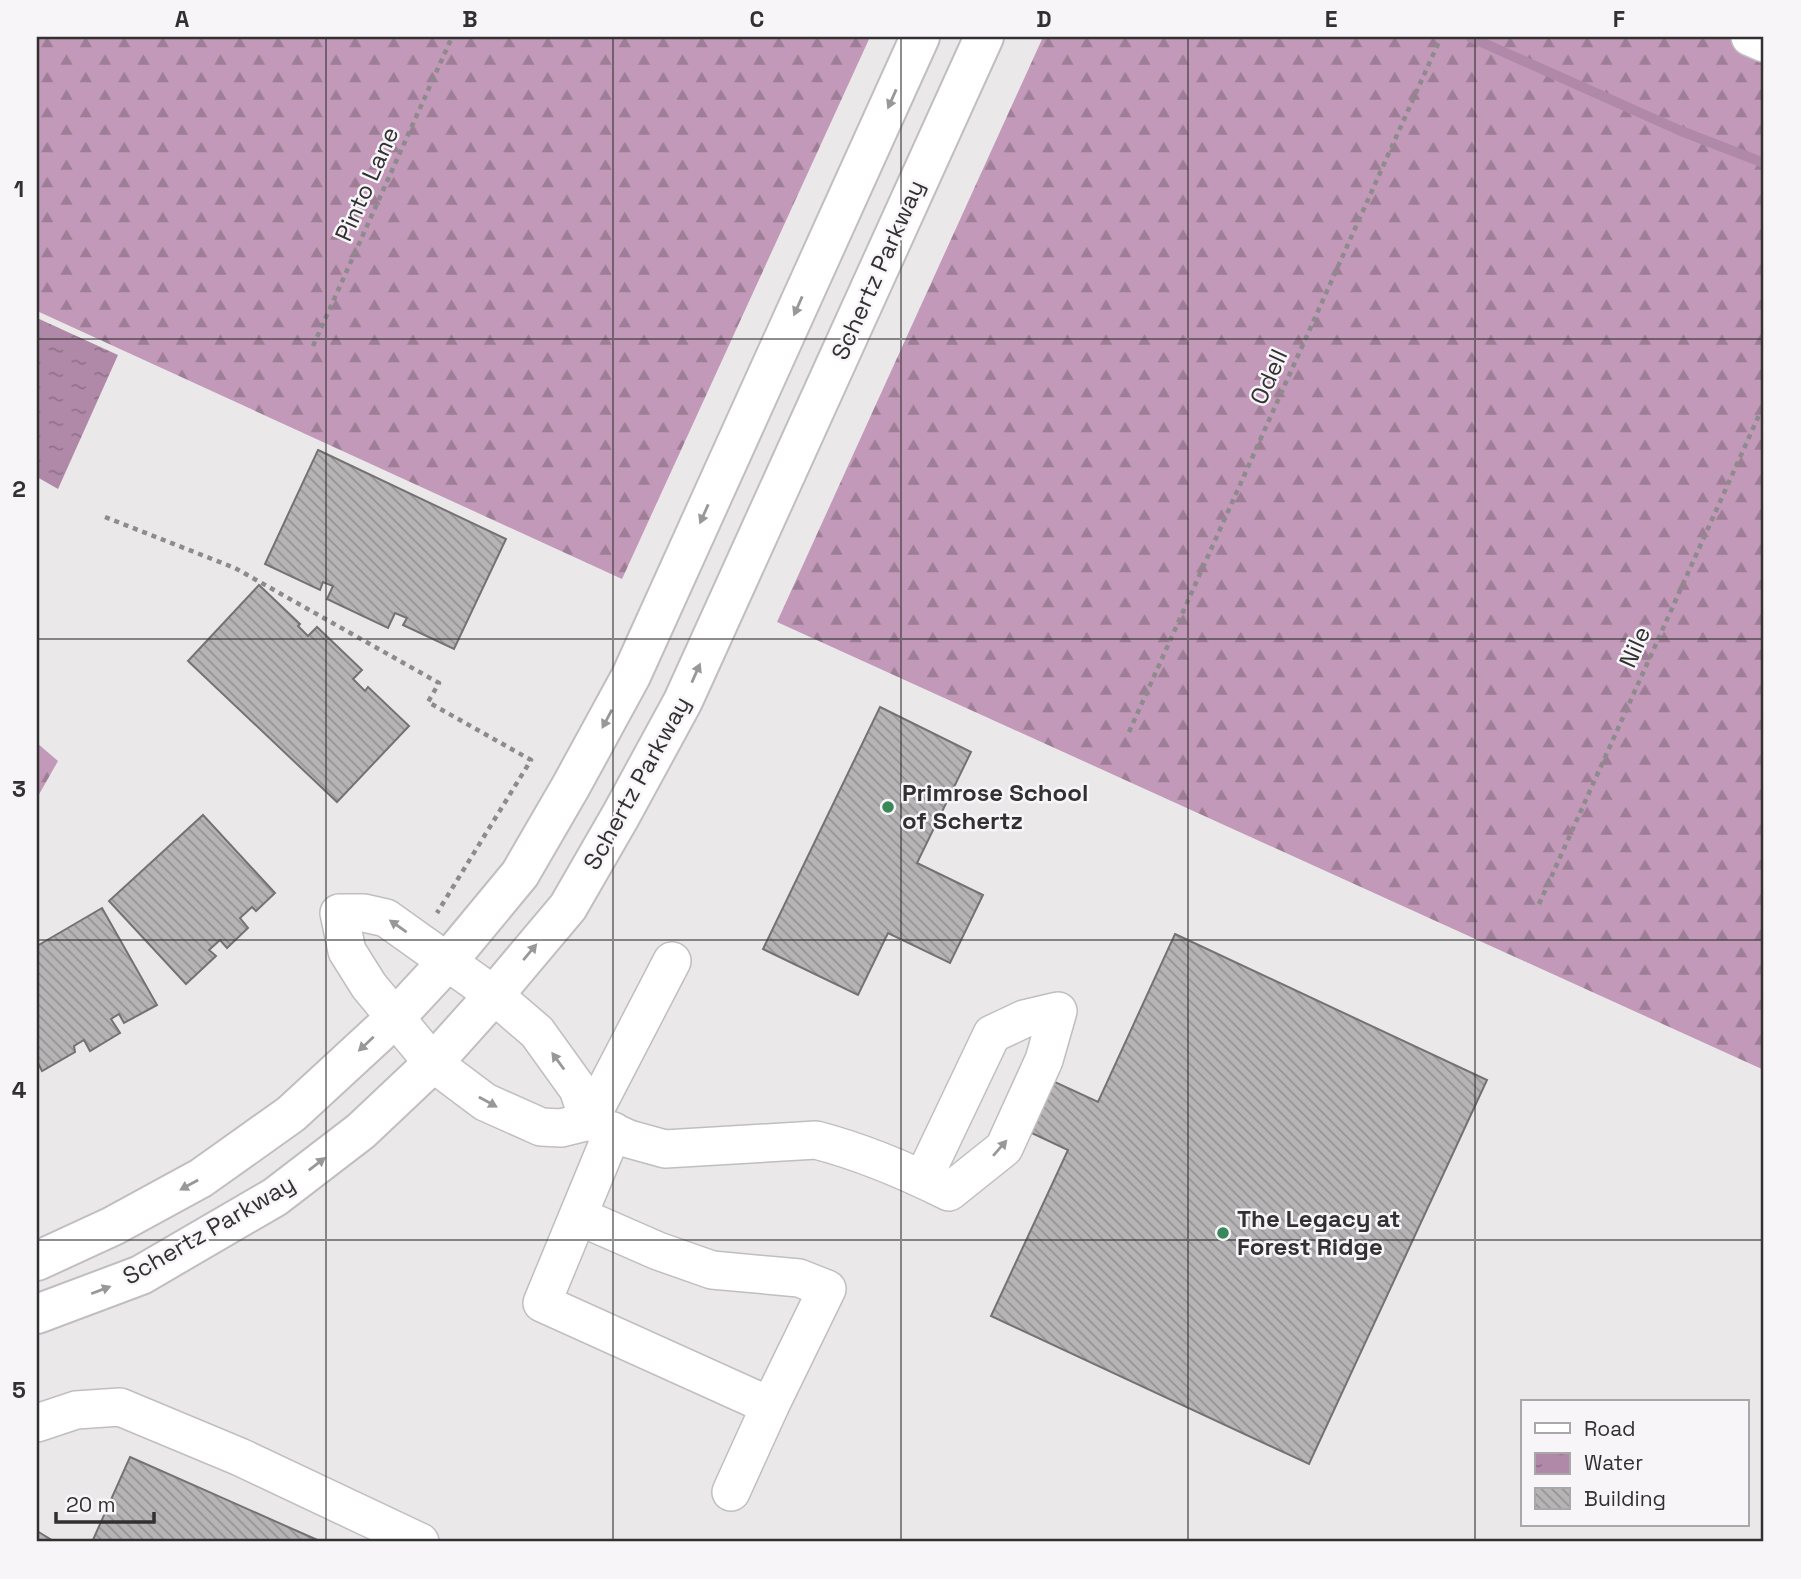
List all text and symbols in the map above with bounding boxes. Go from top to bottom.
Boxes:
text: A [175,4,190,34]
text: B [462,4,478,34]
text: C [750,4,764,34]
text: D [1036,4,1052,34]
text: E [1325,4,1337,34]
text: F [1613,4,1625,34]
one-way arrow [886,89,898,109]
street label: Pinto Lane [328,122,406,246]
text: 1 [14,174,24,204]
street label: Schertz Parkway [824,175,931,365]
one-way arrow [792,296,804,316]
street label: Odell [1243,344,1294,409]
text: 2 [12,474,26,504]
one-way arrow [698,503,709,524]
street label: Nile [1612,621,1657,672]
one-way arrow [690,663,702,683]
street label: Schertz Parkway [576,690,697,875]
one-way arrow [602,710,614,730]
text: 3 [12,774,26,804]
place label: Primrose School of Schertz [902,777,1088,836]
marker: Primrose School of Schertz [880,799,896,815]
one-way arrow [389,919,407,933]
one-way arrow [522,944,537,961]
one-way arrow [358,1036,375,1052]
one-way arrow [551,1052,565,1070]
text: 4 [12,1075,27,1105]
one-way arrow [479,1096,499,1108]
one-way arrow [993,1139,1008,1157]
one-way arrow [308,1156,326,1171]
street label: Schertz Parkway [117,1168,300,1291]
one-way arrow [179,1179,198,1191]
place label: The Legacy at Forest Ridge [1237,1203,1401,1262]
marker: The Legacy at Forest Ridge [1215,1225,1231,1241]
one-way arrow [90,1285,111,1296]
text: 5 [12,1375,26,1405]
legend [1521,1400,1748,1526]
text: Road [1584,1415,1636,1442]
text: Water [1584,1449,1643,1476]
scale bar [56,1481,154,1525]
text: Building [1584,1485,1666,1512]
text: 20 m [66,1491,116,1518]

